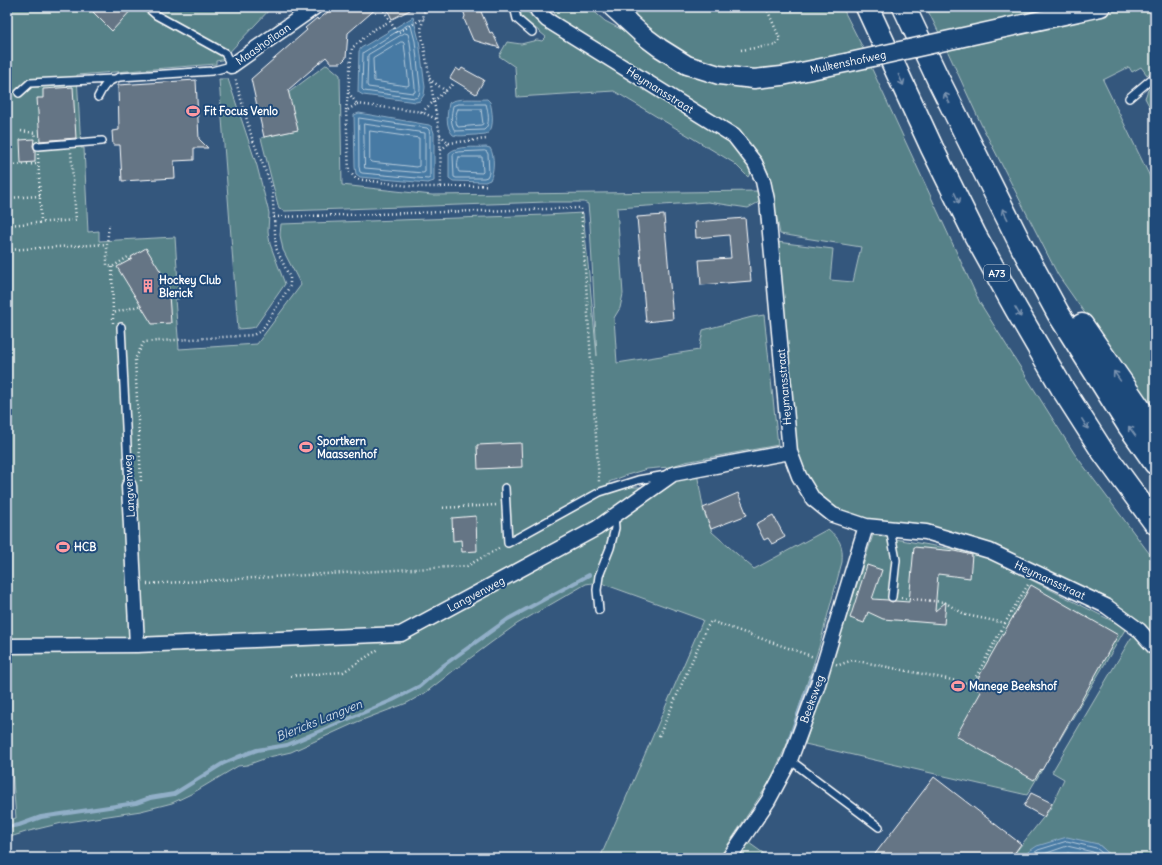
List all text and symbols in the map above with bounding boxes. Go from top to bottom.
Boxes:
street label: Maashoflaan [233,20,293,68]
street label: Mulkenshofweg [809,47,887,77]
street label: Heymansstraat [624,64,696,116]
one-way arrow [898,74,905,86]
one-way arrow [943,92,950,104]
sports icon: Fit Focus Venlo [185,103,201,119]
place label: Fit Focus Venlo [204,104,278,118]
one-way arrow [954,191,961,203]
one-way arrow [1001,208,1008,220]
road number: A73 [984,265,1010,281]
place label: Hockey Club Blerick [159,273,221,300]
building icon: Hockey Club Blerick [140,278,156,294]
one-way arrow [1015,306,1023,318]
street label: Heymansstraat [774,348,794,426]
one-way arrow [1113,371,1121,382]
one-way arrow [1081,418,1089,429]
one-way arrow [1128,426,1136,437]
place label: Sportkern Maassenhof [317,434,377,461]
sports icon: Sportkern Maassenhof [298,439,314,455]
street label: Langvenweg [120,454,138,518]
sports icon: HCB [55,539,71,555]
place label: HCB [74,540,96,554]
street label: Heymansstraat [1012,557,1088,603]
street label: Langvenweg [445,573,507,615]
street label: Beeksweg [797,673,827,725]
sports icon: Manege Beekshof [950,678,966,694]
place label: Manege Beekshof [969,679,1057,694]
water label: Blericks Langven [274,696,365,744]

